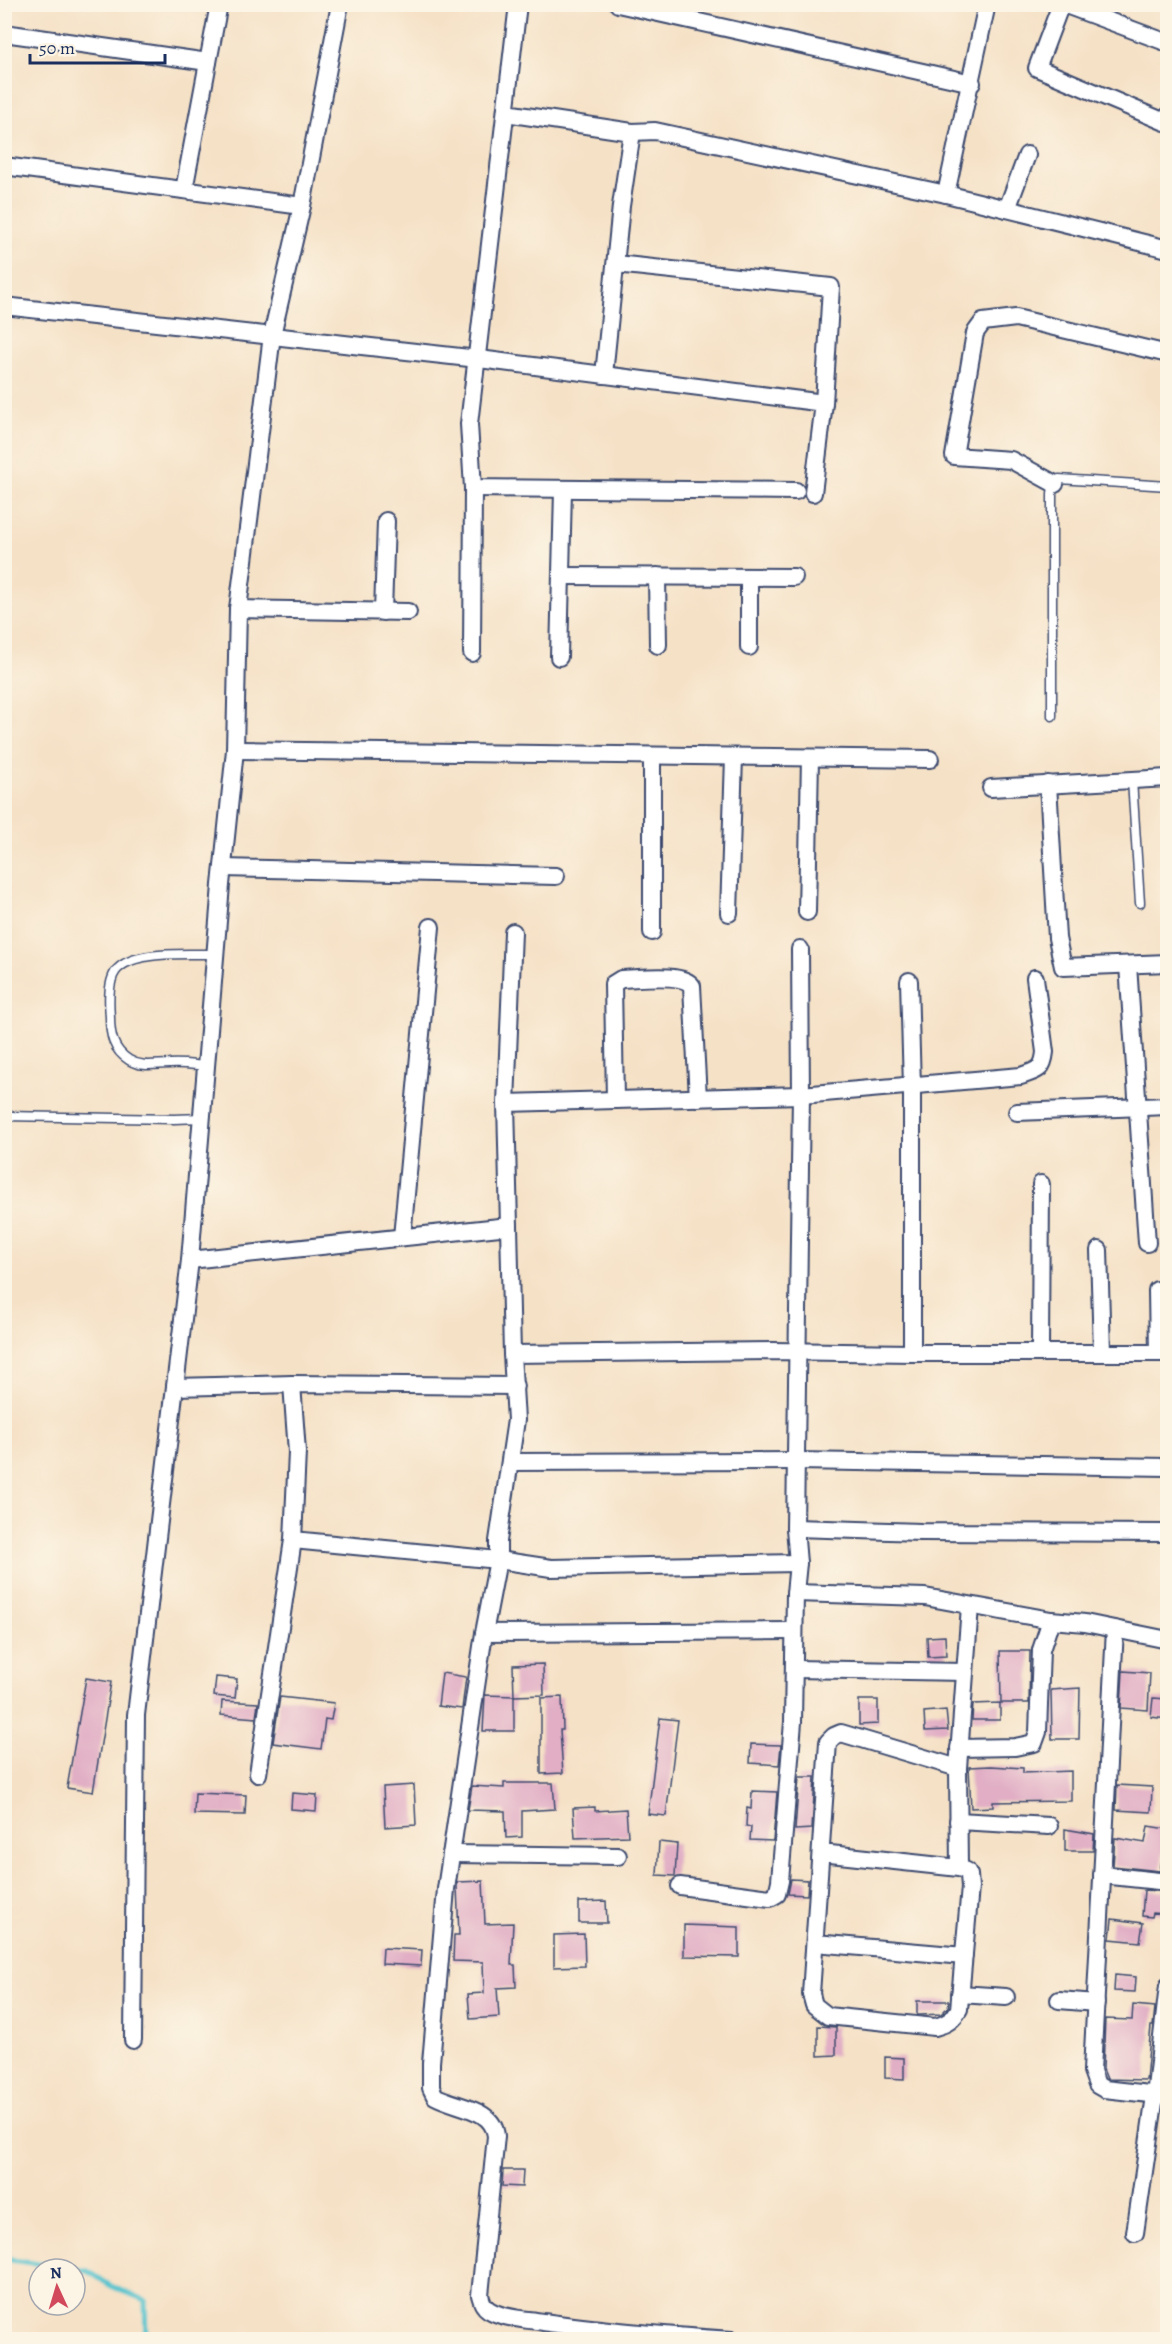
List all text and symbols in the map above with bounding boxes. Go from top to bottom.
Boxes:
scale bar [30,27,165,65]
text: 50 m [39,36,75,60]
north arrow [27,2257,87,2317]
text: N [49,2262,63,2284]

